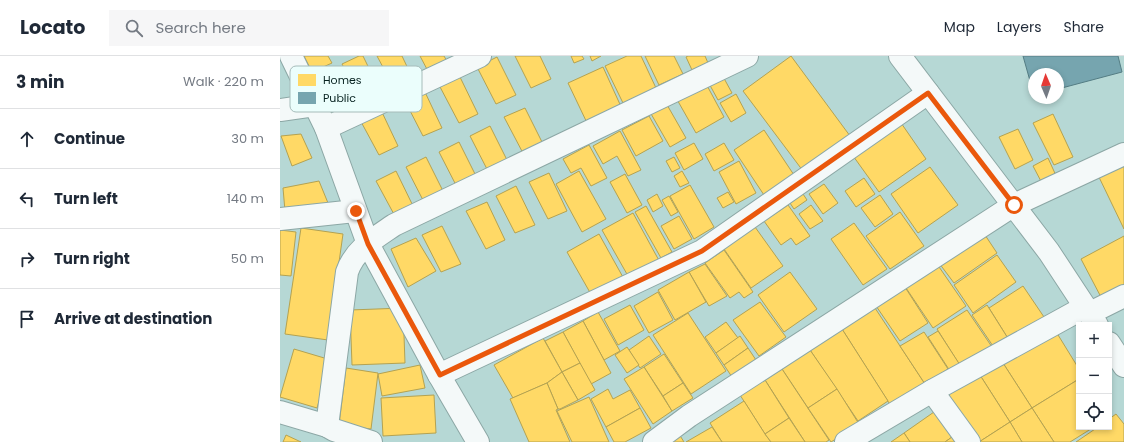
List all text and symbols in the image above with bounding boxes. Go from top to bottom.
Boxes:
search box [109,10,389,46]
text: Locato [20,14,85,41]
icon: search [123,17,145,39]
text: Search here [155,17,246,38]
text: Map [944,17,975,37]
text: Layers [997,17,1041,37]
text: Share [1063,17,1104,37]
legend [290,66,422,112]
north arrow [1028,68,1064,104]
text: 3 min [16,70,64,94]
text: Walk · 220 m [183,72,264,91]
text: Homes [323,72,362,88]
text: Public [323,90,356,106]
icon: ahead [16,128,38,150]
text: Continue [54,128,125,149]
text: 30 m [231,129,264,148]
icon: left [16,188,38,210]
text: Turn left [54,188,118,209]
text: 140 m [227,189,264,208]
route start [1005,196,1023,214]
route end [347,202,365,220]
icon: right [16,248,38,270]
text: Turn right [54,248,130,269]
text: 50 m [231,249,264,268]
icon: arrive [16,308,38,330]
text: Arrive at destination [54,308,212,329]
map controls [1076,322,1112,430]
button: + [1076,322,1112,358]
button: − [1076,358,1112,394]
button: locate [1076,394,1112,430]

